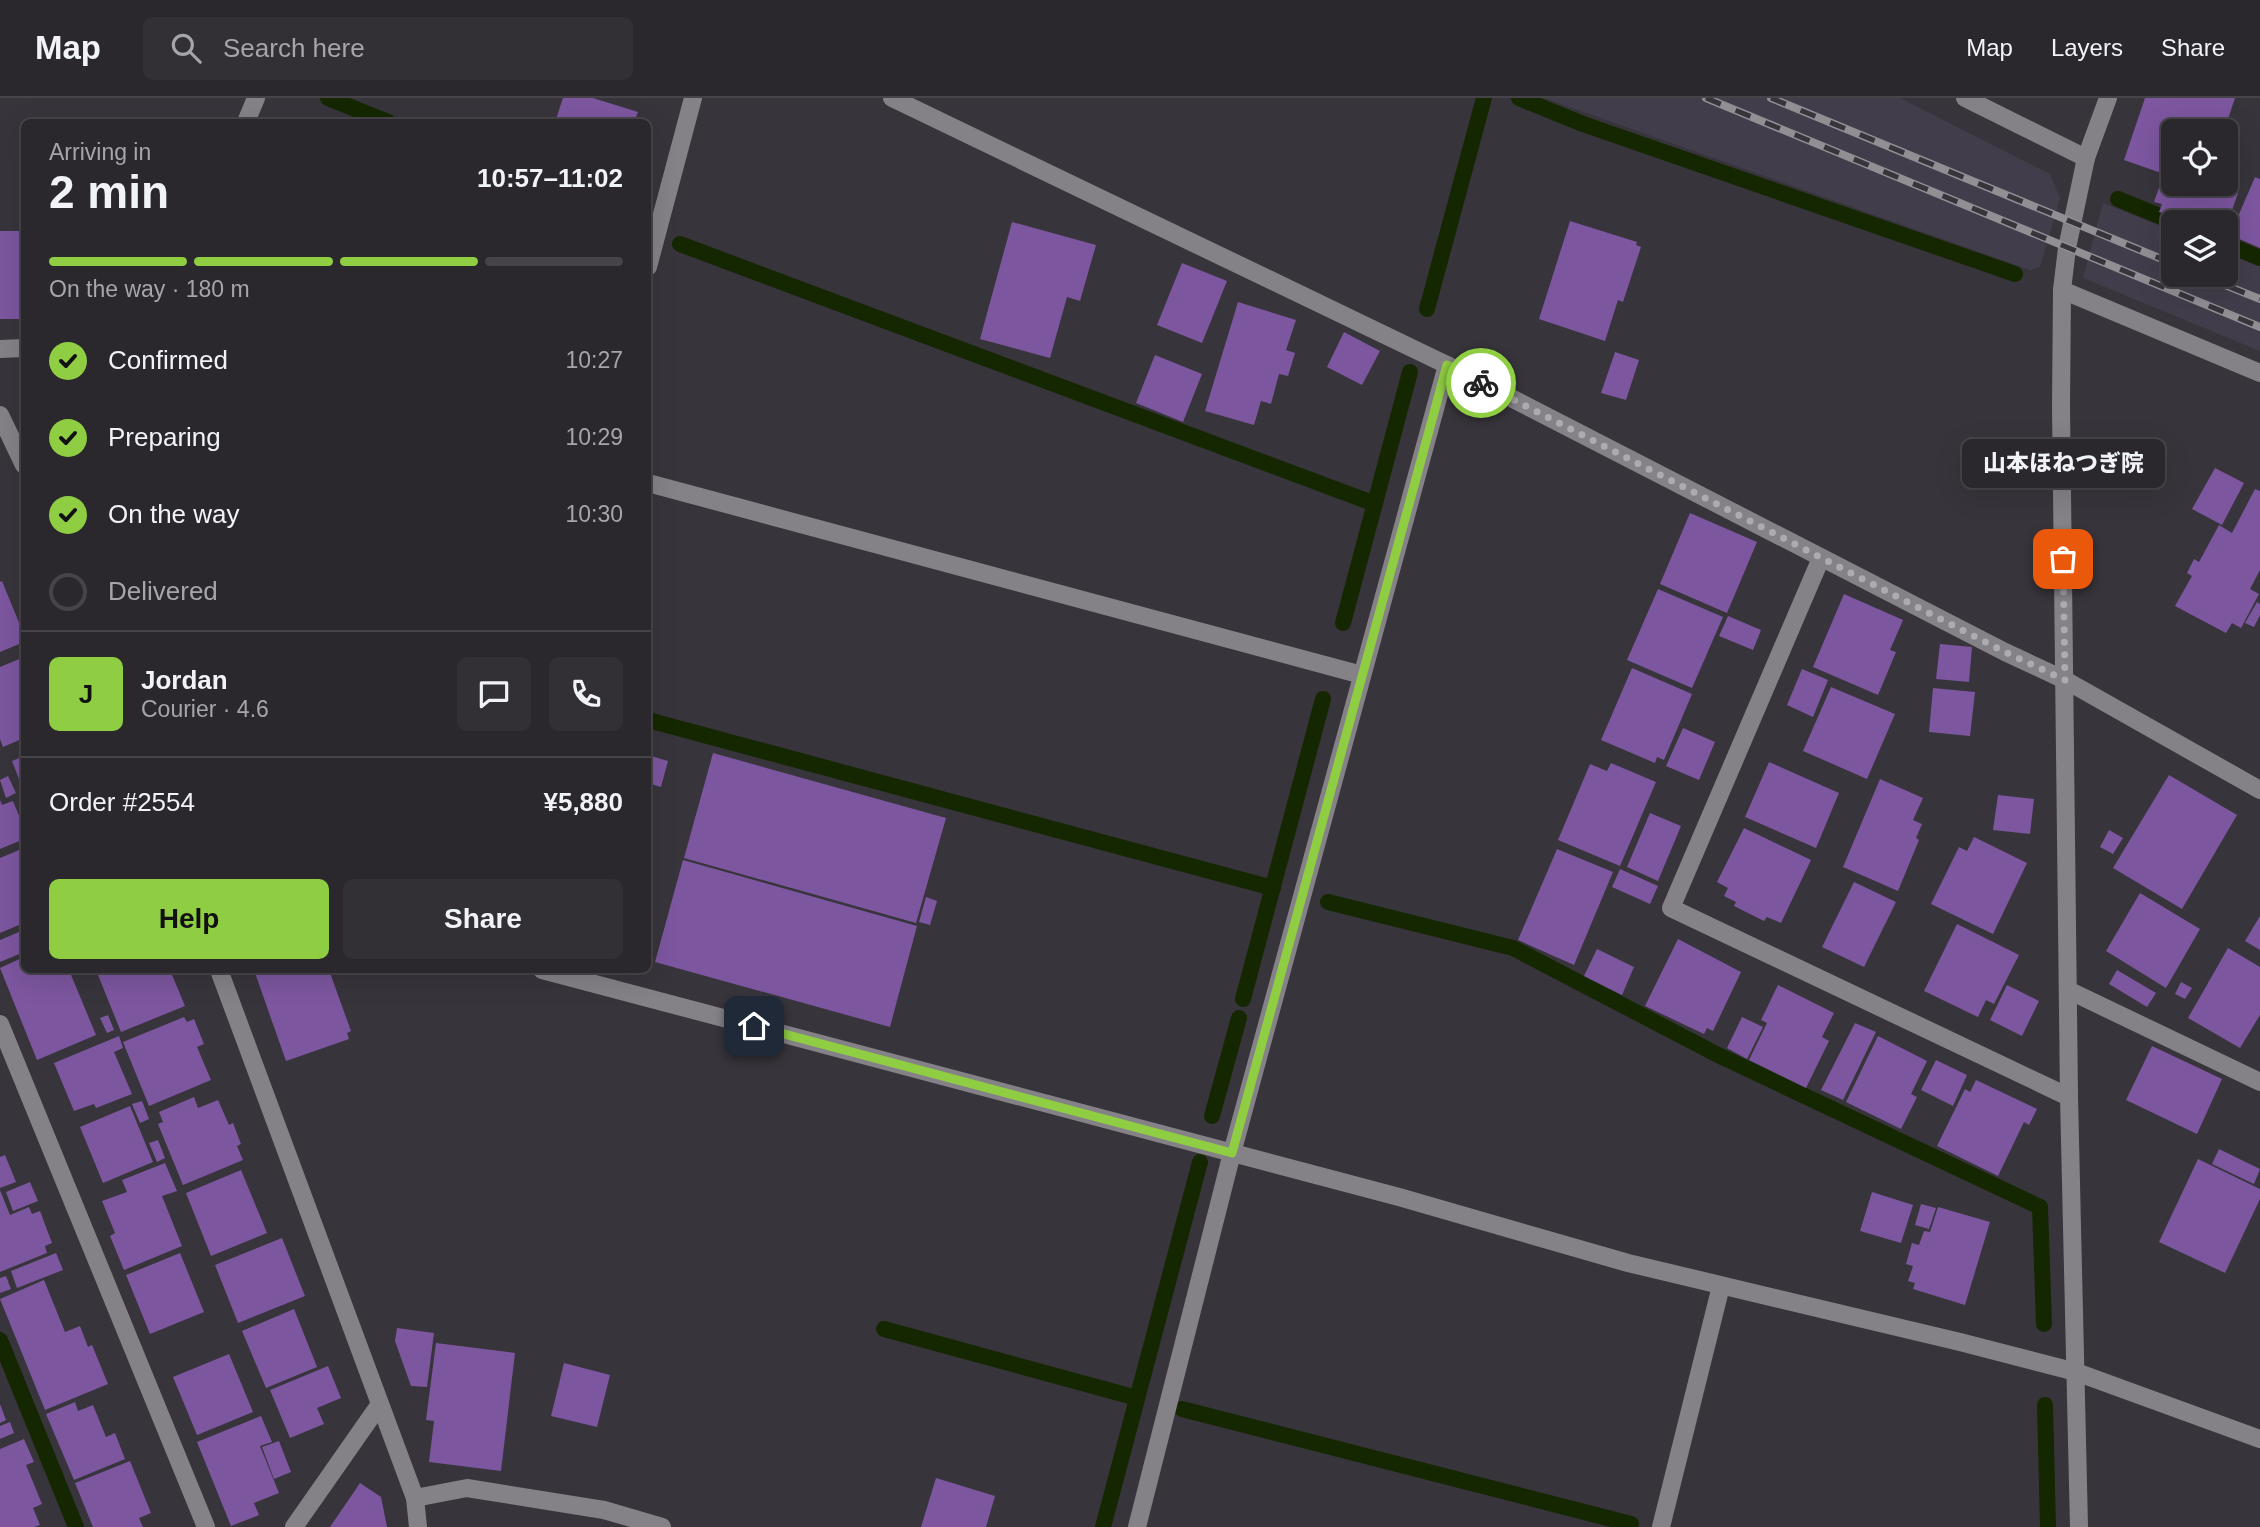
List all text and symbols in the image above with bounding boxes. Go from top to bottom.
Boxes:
search box [143,17,633,80]
text: Map [35,29,101,66]
icon: search [167,29,205,67]
text: Search here [223,33,365,63]
text: Map [1966,34,2013,61]
text: Layers [2051,34,2123,61]
text: Share [2161,34,2225,61]
map controls [2161,119,2238,287]
button: locate [2161,119,2238,196]
text: Arriving in [49,139,151,165]
text: 10:57–11:02 [477,163,623,193]
text: 2 min [49,166,169,218]
button: layers [2161,210,2238,287]
text: On the way · 180 m [49,276,250,302]
icon: check [49,342,87,380]
text: Confirmed [108,345,228,375]
text: 10:27 [565,347,623,373]
courier [1446,348,1516,418]
icon: bike [1462,364,1500,402]
icon: check [49,419,87,457]
text: Preparing [108,422,221,452]
text: 10:29 [565,424,623,450]
callout: 山本ほねつぎ院 [1962,440,2164,489]
text: 山本ほねつぎ院 [1983,450,2144,476]
icon: check [49,496,87,534]
text: On the way [108,499,240,529]
text: 10:30 [565,501,623,527]
pin [2033,529,2093,589]
icon: bag [2044,540,2082,578]
text: Delivered [108,576,218,606]
button: chat [457,657,531,731]
button: phone [549,657,623,731]
text: Jordan [141,665,228,695]
text: J [79,679,93,709]
text: Courier · 4.6 [141,696,269,722]
text: Order #2554 [49,787,195,817]
text: ¥5,880 [543,787,623,817]
button: Help [49,879,329,959]
button: Share [343,879,623,959]
pin [724,996,784,1056]
icon: home [735,1007,773,1045]

